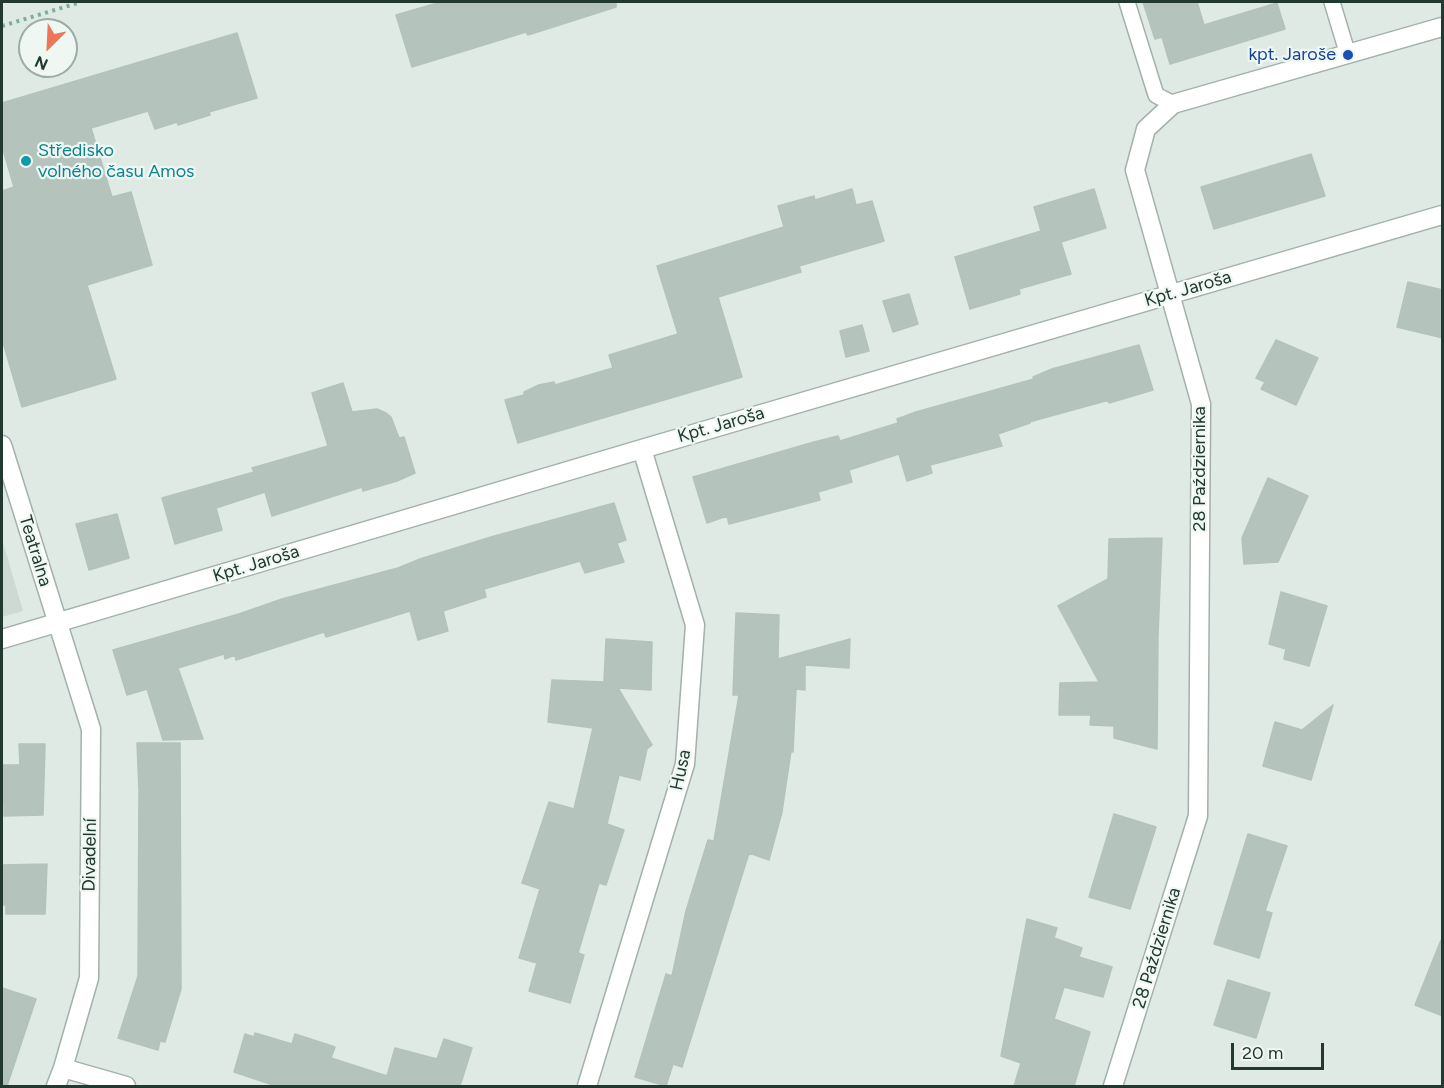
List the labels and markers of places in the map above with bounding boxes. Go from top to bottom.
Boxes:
place label: kpt. Jaroše [1248,44,1336,66]
marker: kpt. Jaroše [1341,48,1355,62]
place label: Středisko volného času Amos [38,140,194,182]
marker: Středisko volného času Amos [19,154,33,168]

